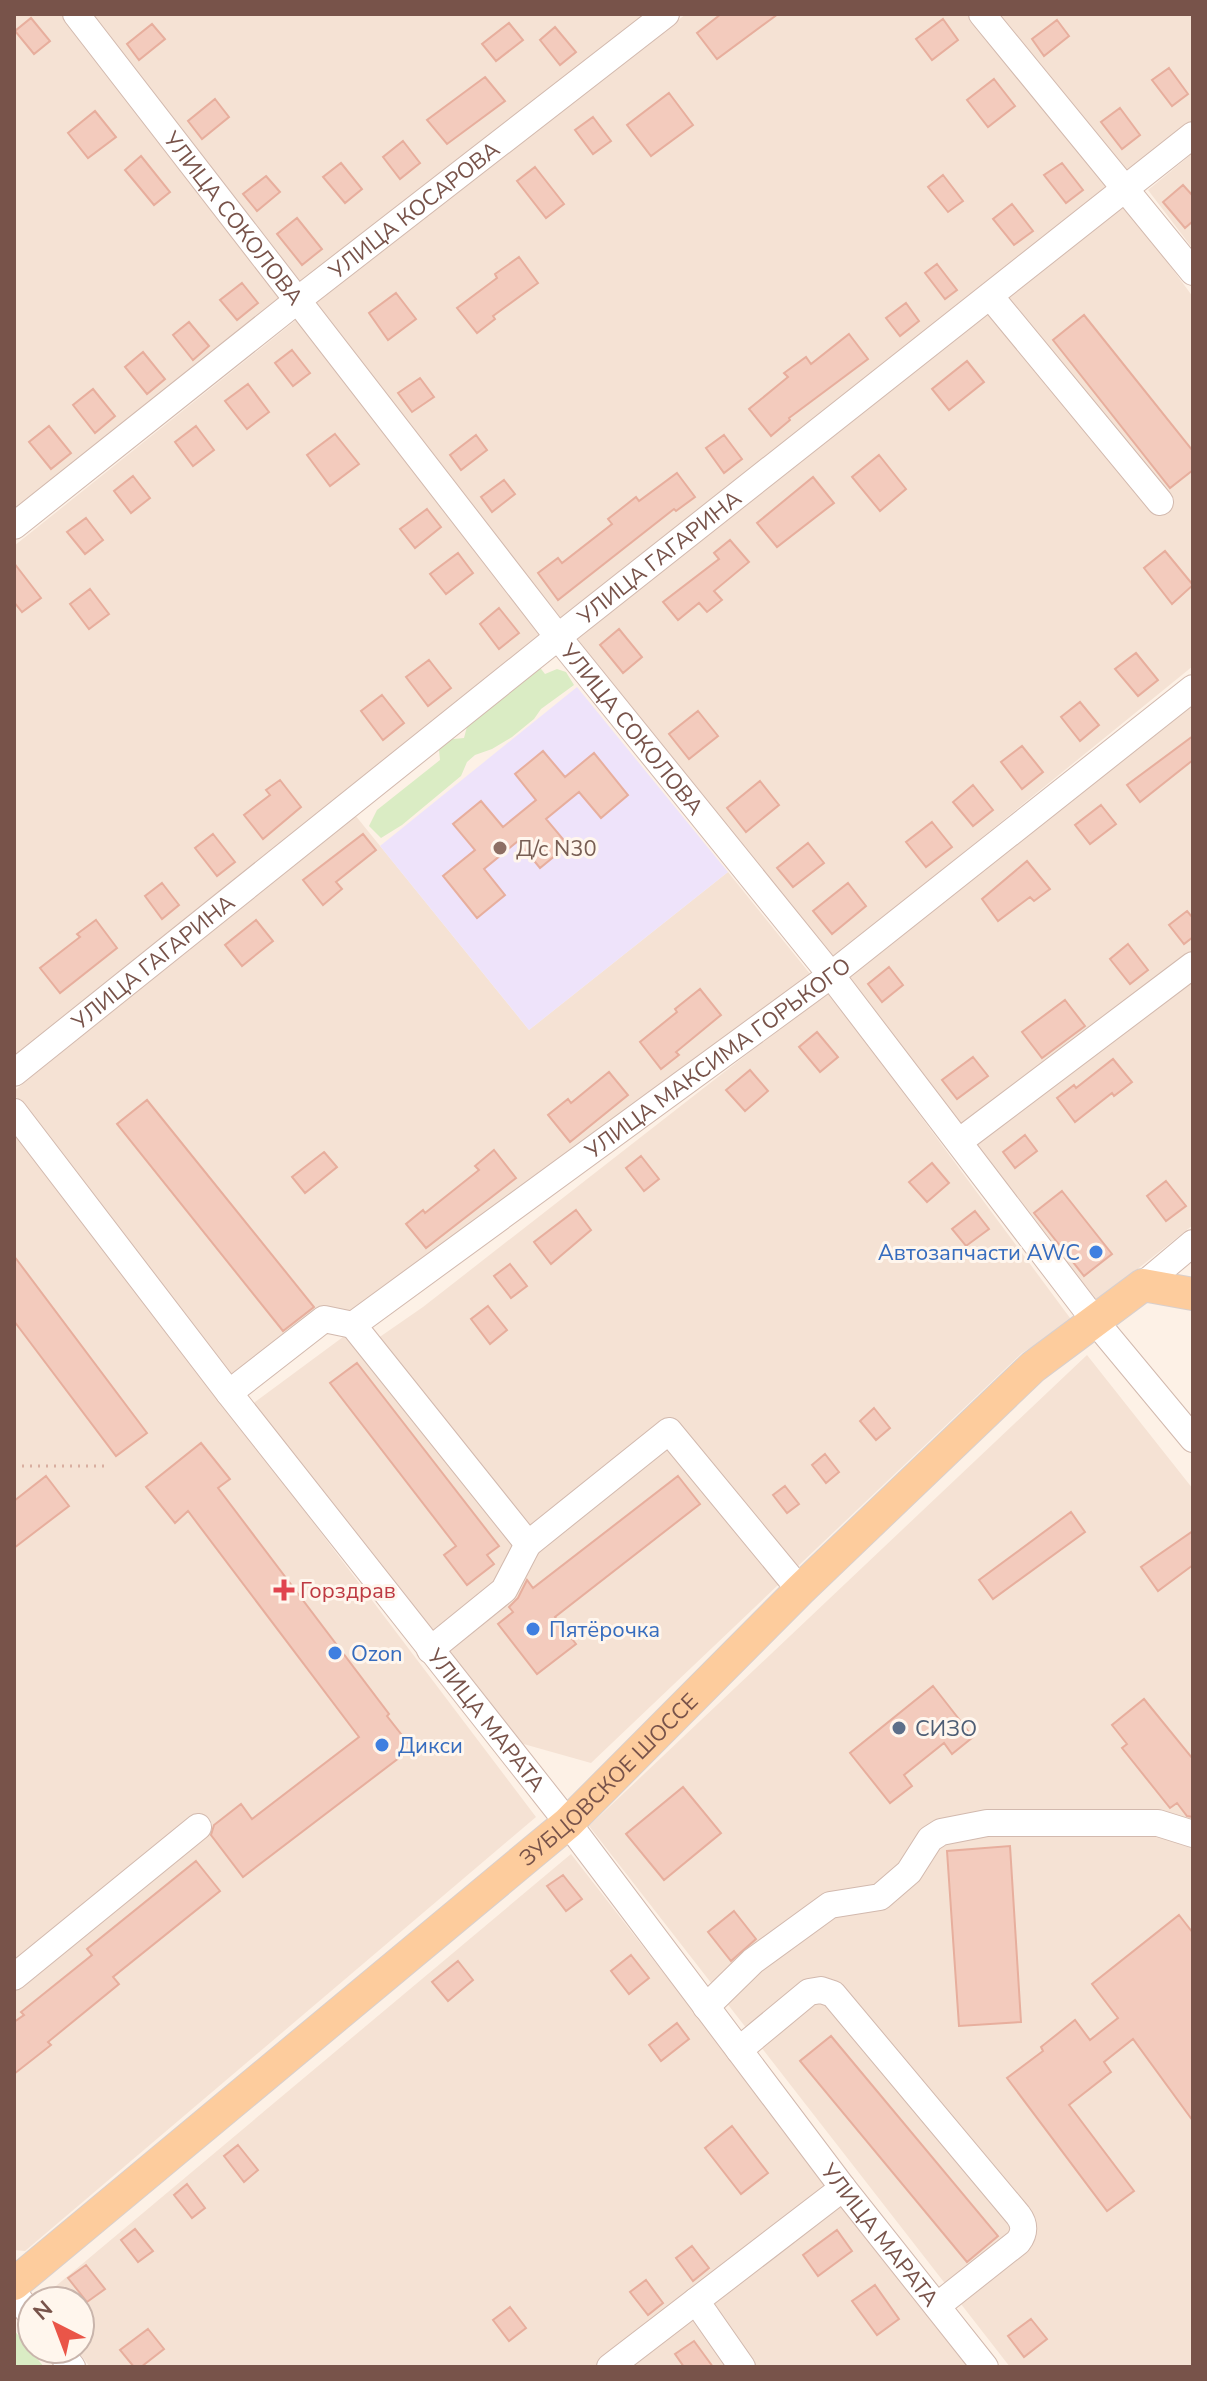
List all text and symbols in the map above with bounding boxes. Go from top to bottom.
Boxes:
street label: УЛИЦА СОКОЛОВА [156,125,310,312]
street label: УЛИЦА КОСАРОВА [322,135,506,287]
street label: УЛИЦА ГАГАРИНА [571,484,748,633]
street label: УЛИЦА СОКОЛОВА [553,637,710,822]
place label: Д/с N30 [516,834,597,864]
marker: Д/с N30 [491,839,509,857]
street label: УЛИЦА ГАГАРИНА [65,888,241,1038]
street label: УЛИЦА МАКСИМА ГОРЬКОГО [578,951,857,1167]
place label: Автозапчасти AWC [878,1238,1080,1268]
marker: Автозапчасти AWC [1087,1243,1105,1261]
place label: Горздрав [300,1576,396,1606]
marker: Горздрав [275,1581,293,1599]
place label: Пятёрочка [549,1615,660,1645]
marker: Пятёрочка [524,1620,542,1638]
place label: Ozon [351,1639,403,1669]
street label: УЛИЦА МАРАТА [419,1642,552,1798]
marker: Ozon [326,1644,344,1662]
street label: ЗУБЦОВСКОЕ ШОССЕ [513,1687,705,1873]
place label: СИЗО [915,1714,977,1744]
marker: СИЗО [890,1719,908,1737]
place label: Дикси [398,1731,463,1761]
marker: Дикси [373,1736,391,1754]
street label: УЛИЦА МАРАТА [813,2157,945,2313]
north arrow [16,2285,96,2365]
text: N [27,2294,59,2328]

